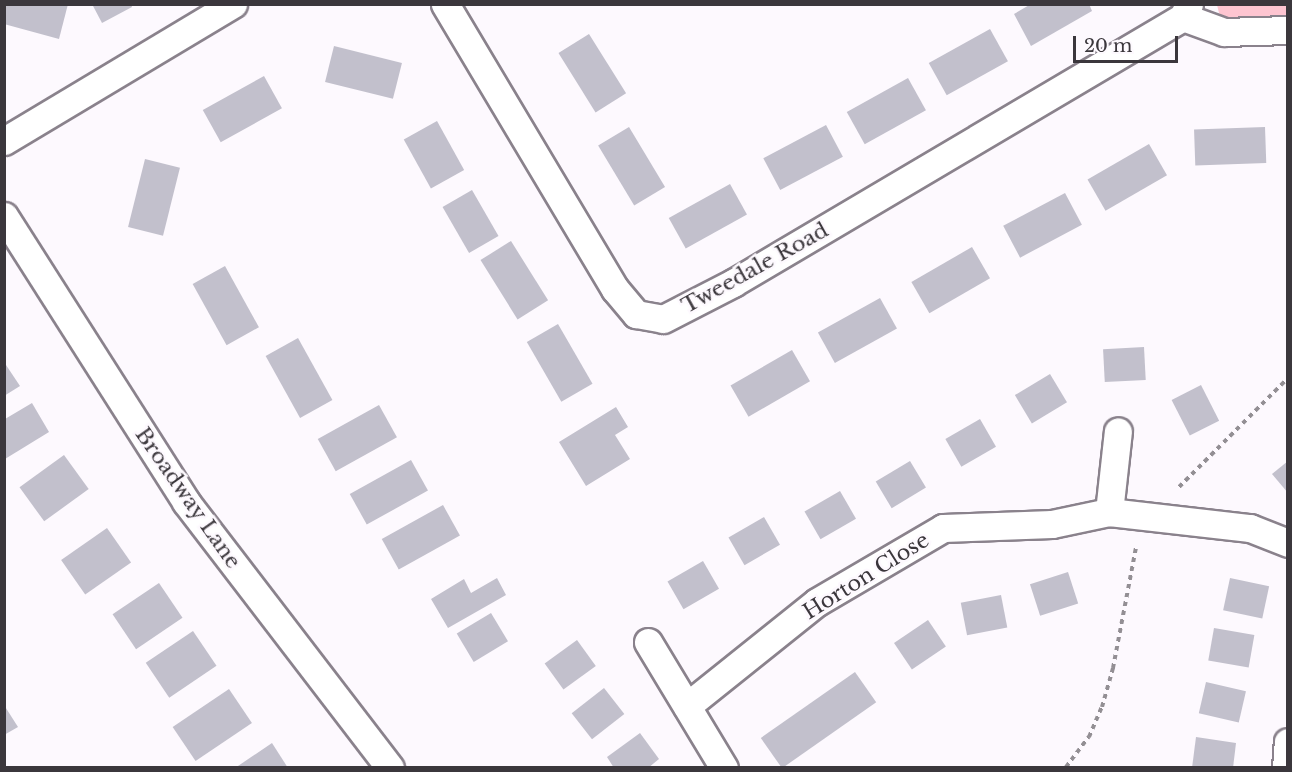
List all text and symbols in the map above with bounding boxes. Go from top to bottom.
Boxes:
scale bar [1076,24,1181,62]
text: 20 m [1084,35,1132,57]
street label: Tweedale Road [677,217,833,319]
street label: Broadway Lane [130,422,246,574]
street label: Horton Close [798,527,934,625]

